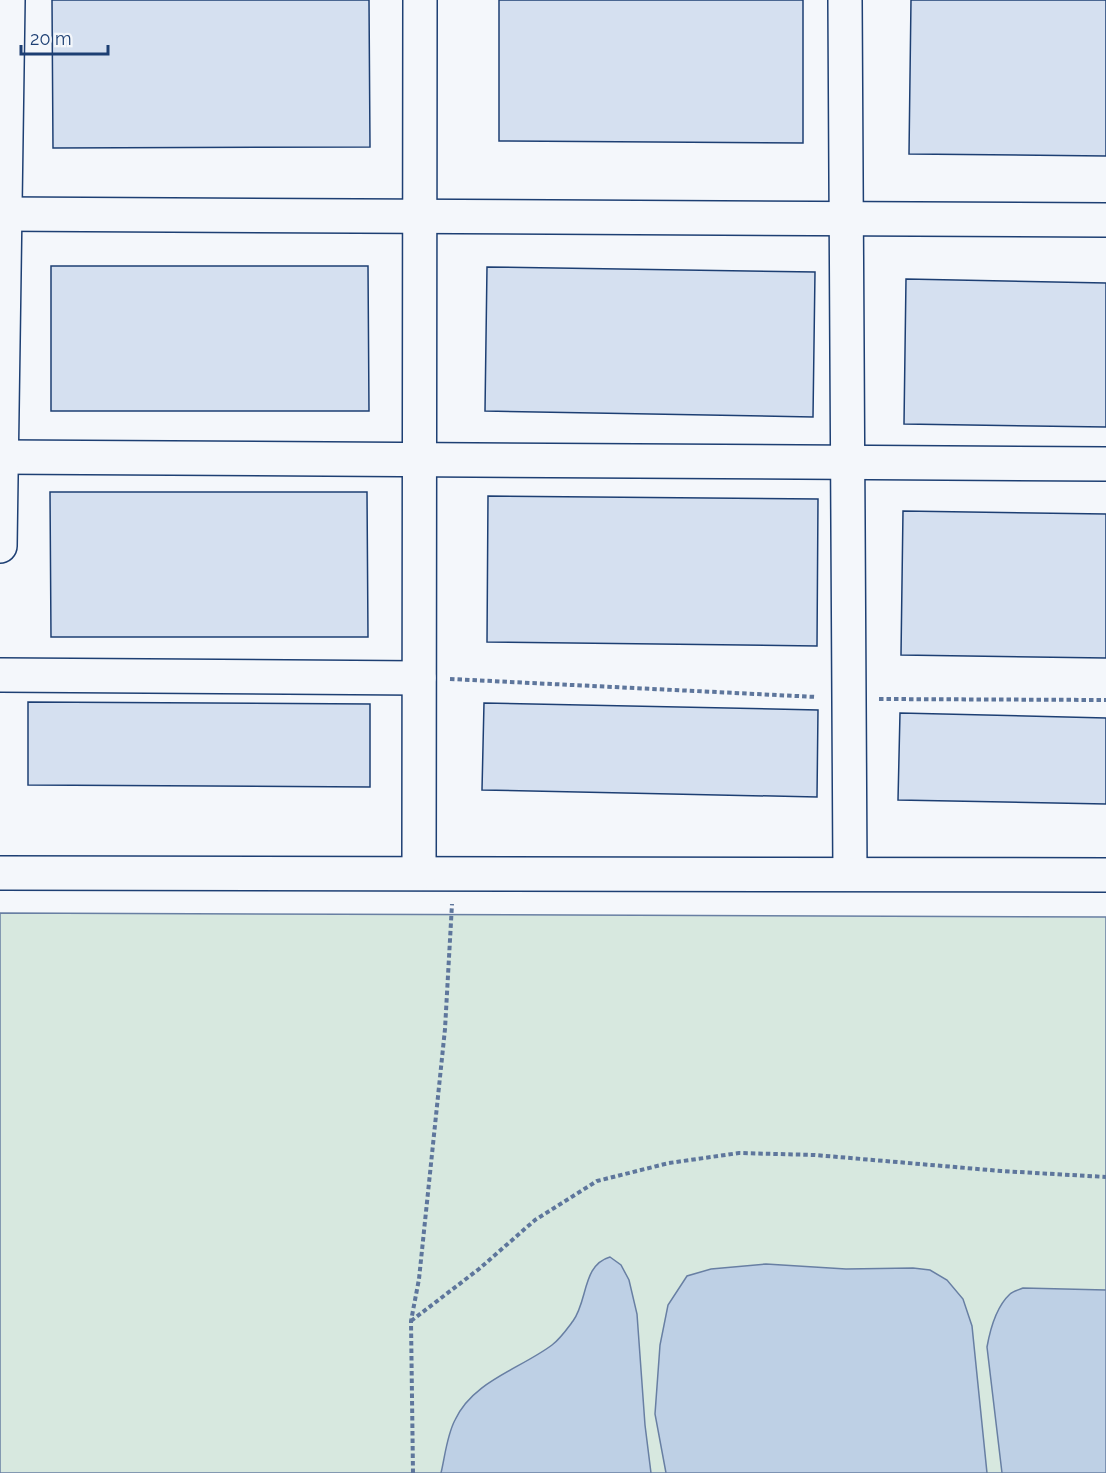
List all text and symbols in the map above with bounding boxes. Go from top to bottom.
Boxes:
scale bar [21,18,108,56]
text: 20 m [30,28,72,49]

